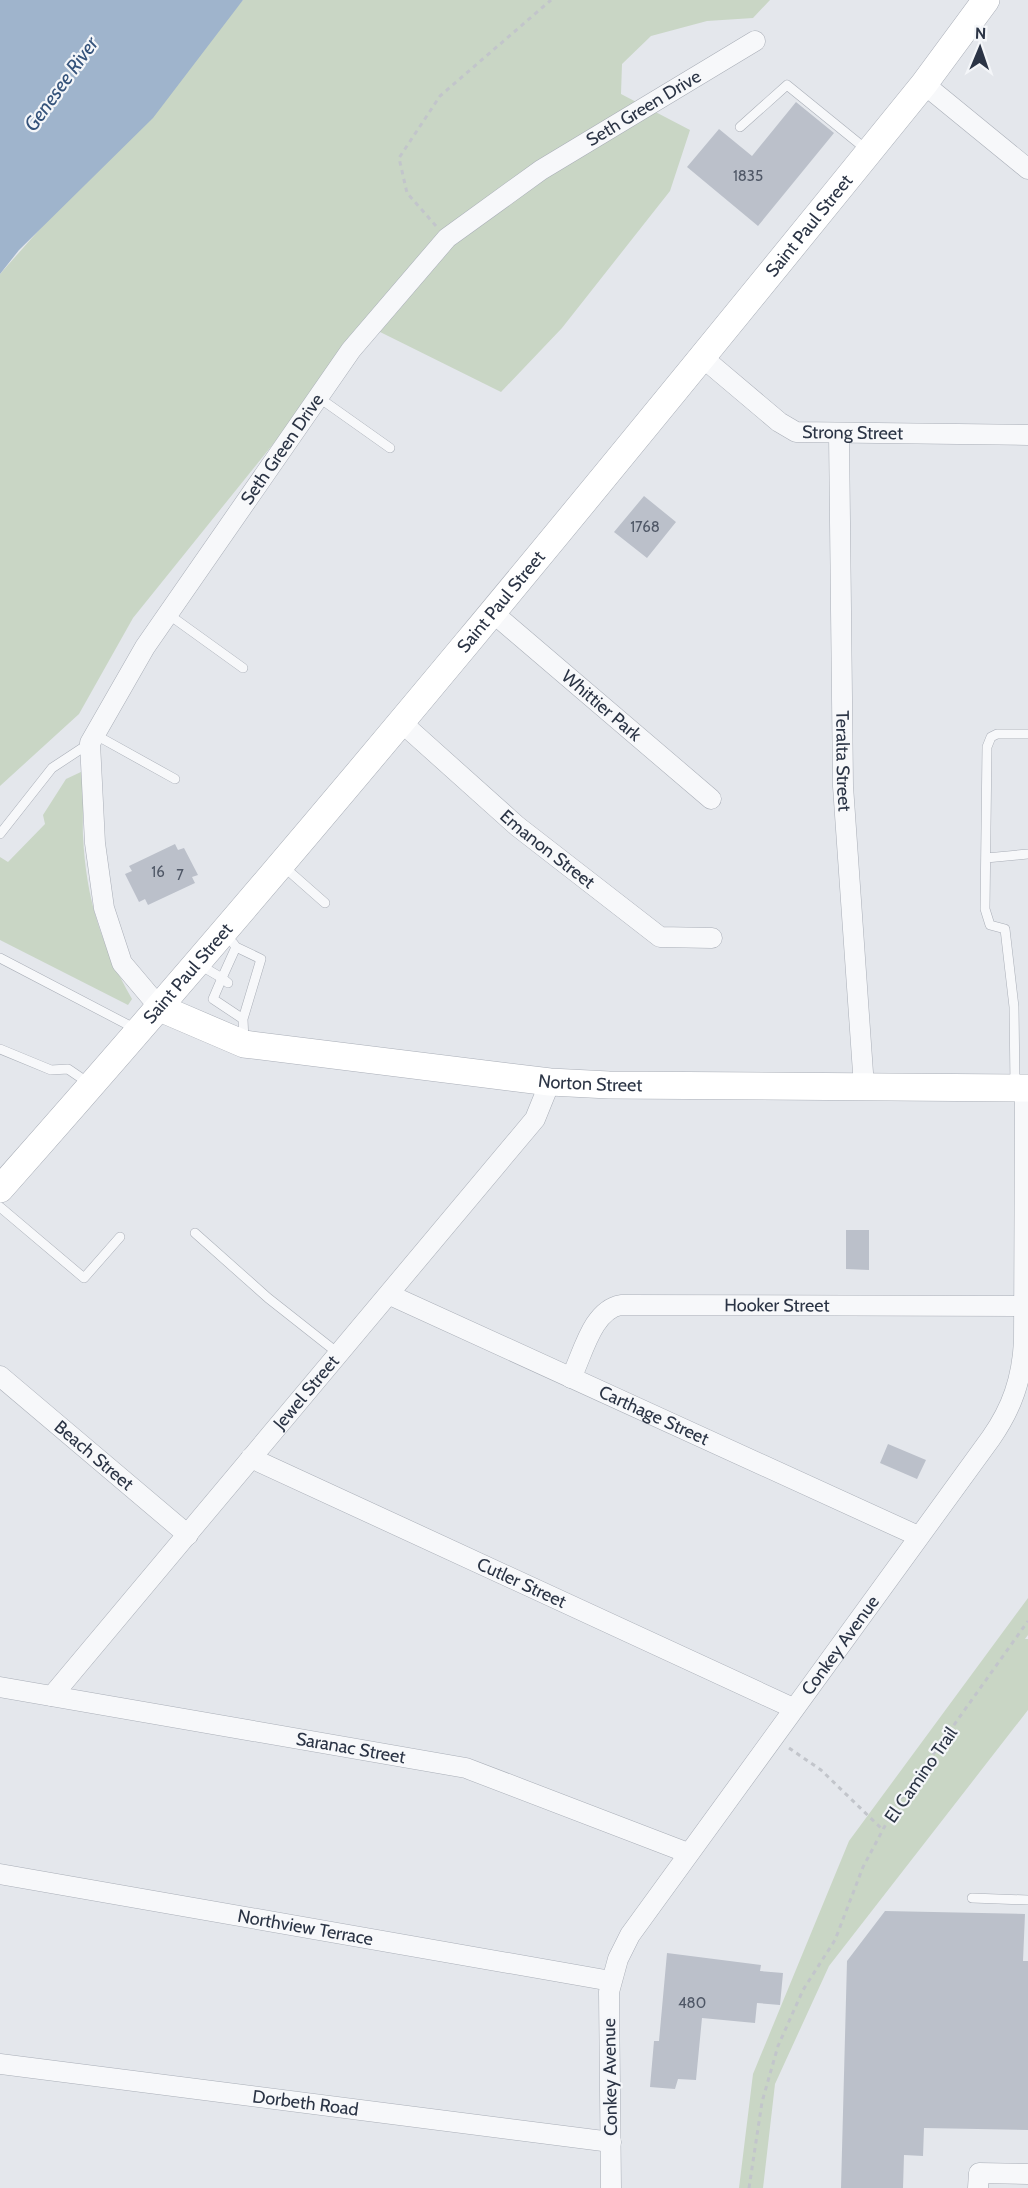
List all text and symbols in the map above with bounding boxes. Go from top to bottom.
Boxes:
north arrow [950,18,1010,78]
text: N [975,24,986,43]
water label: Genesee River [19,31,104,136]
street label: Seth Green Drive [582,65,705,151]
house number: 1835 [733,167,763,185]
street label: Saint Paul Street [761,170,857,282]
street label: Seth Green Drive [236,389,328,509]
street label: Strong Street [802,421,903,444]
house number: 1768 [630,518,660,536]
street label: Saint Paul Street [453,546,550,657]
street label: Whittier Park [557,665,647,746]
street label: Teralta Street [831,710,856,812]
street label: Emanon Street [495,805,599,893]
house number: 16 [151,863,165,881]
house number: 7 [176,866,184,884]
street label: Saint Paul Street [139,919,237,1028]
street label: Norton Street [537,1070,642,1096]
street label: Hooker Street [724,1294,830,1317]
street label: Jewel Street [268,1351,344,1435]
street label: Carthage Street [595,1381,712,1450]
street label: Beach Street [50,1416,138,1495]
street label: Cutler Street [473,1553,570,1613]
street label: Conkey Avenue [797,1591,884,1700]
street label: El Camino Trail [880,1722,963,1827]
street label: Saranac Street [294,1728,407,1768]
street label: Northview Terrace [236,1905,375,1950]
house number: 480 [678,1994,706,2012]
street label: Conkey Avenue [598,2018,622,2136]
street label: Dorbeth Road [251,2085,360,2121]

